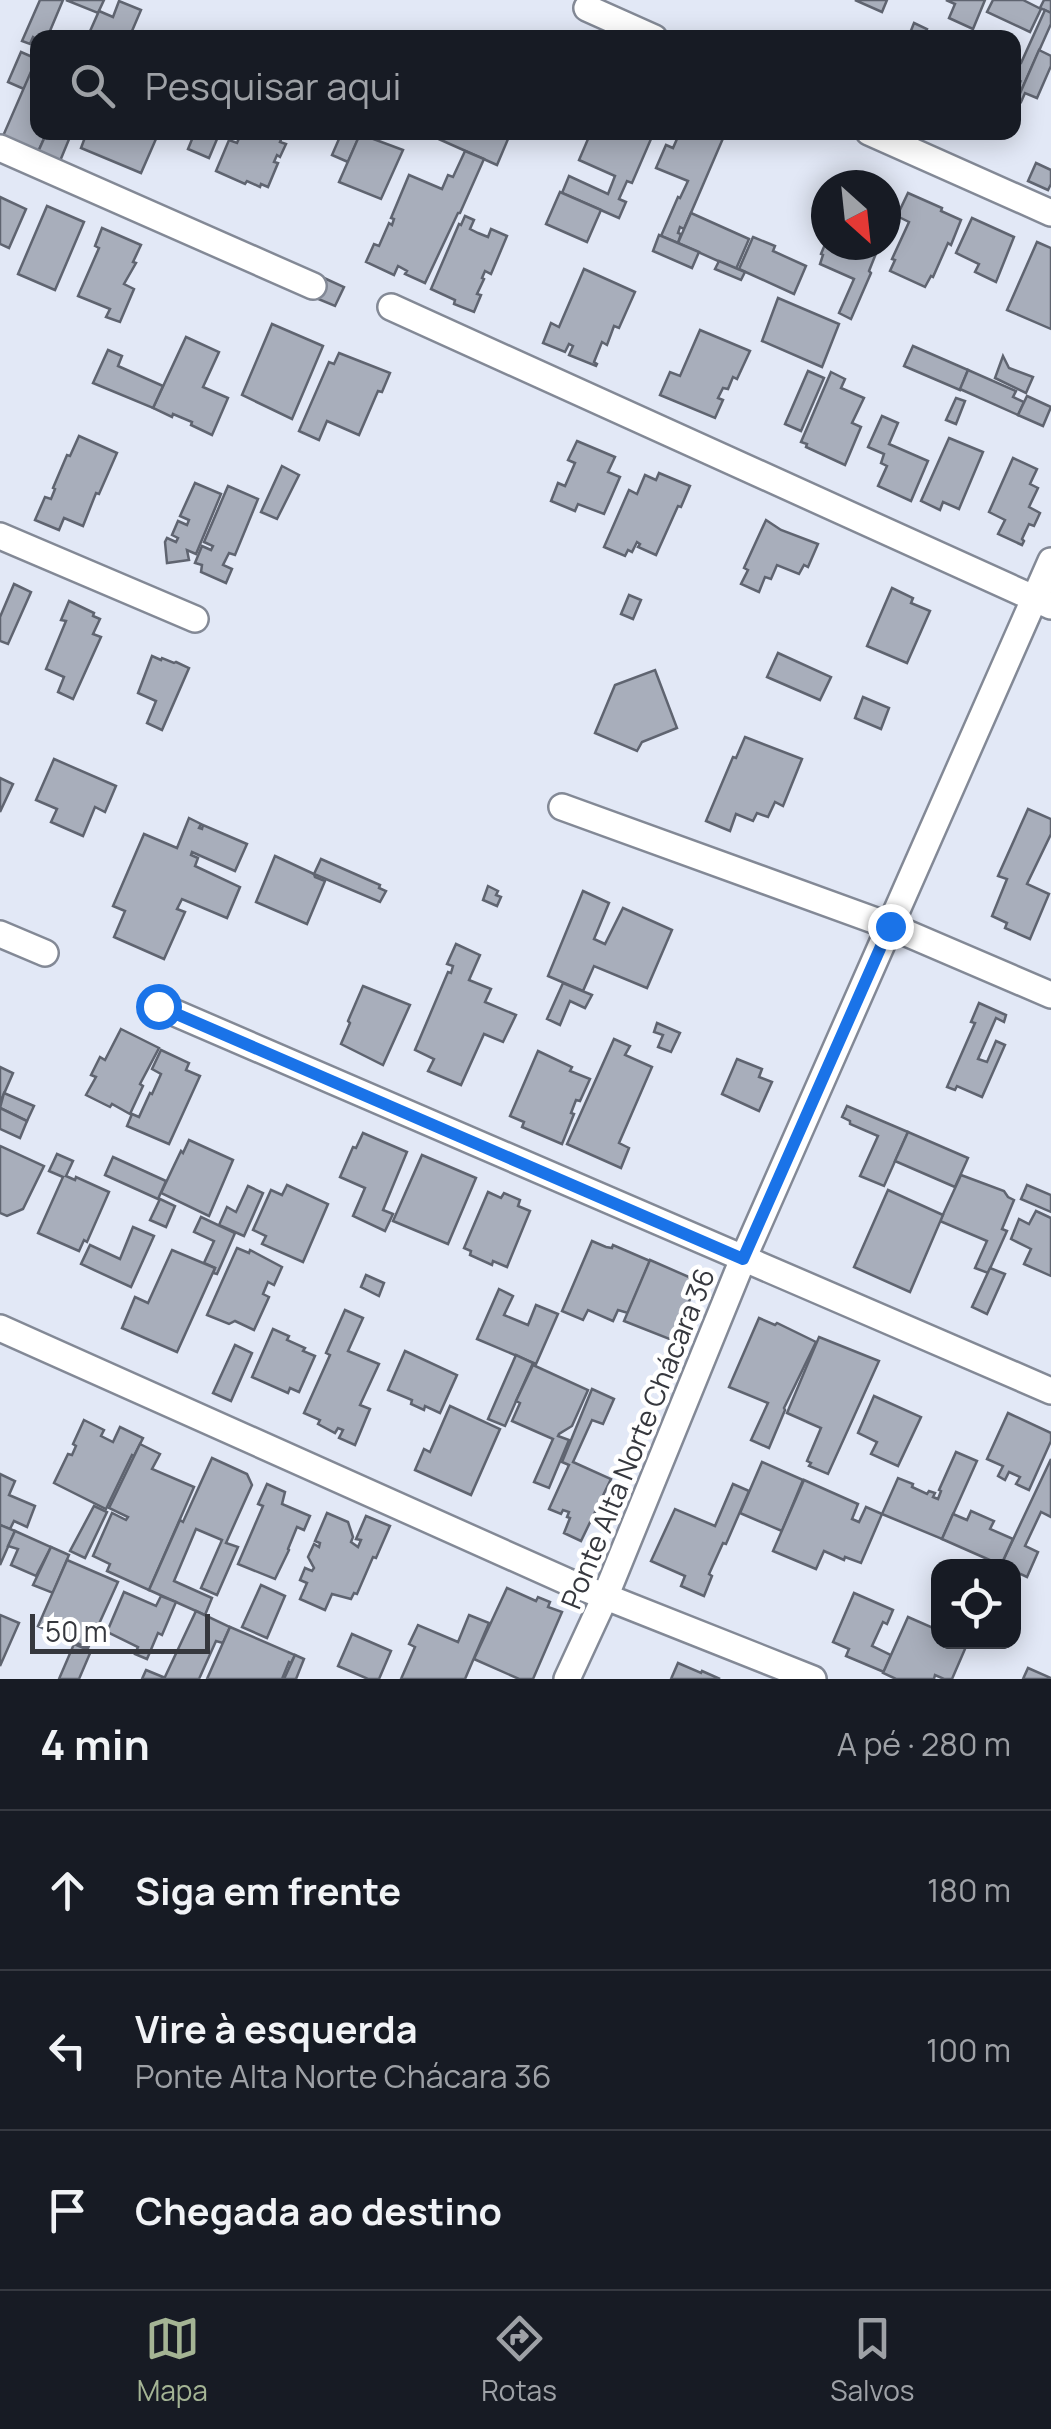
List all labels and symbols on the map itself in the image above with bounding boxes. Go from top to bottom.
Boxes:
north arrow [811,170,901,260]
route end [868,904,914,950]
route start [136,984,182,1030]
street label: Ponte Alta Norte Chácara 36 [551,1262,723,1614]
scale bar [30,1609,210,1654]

